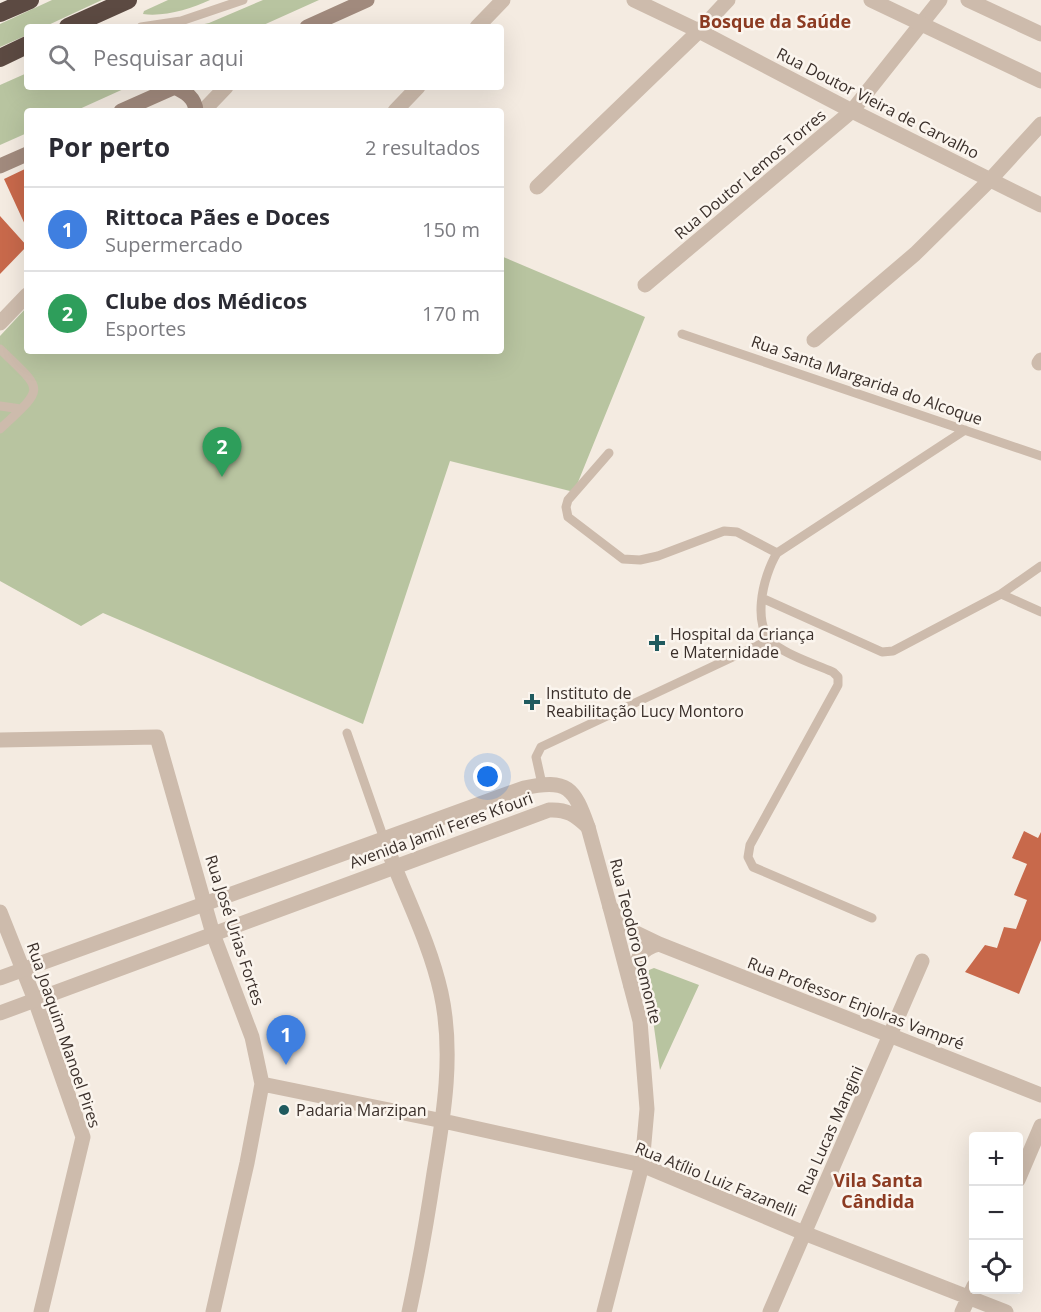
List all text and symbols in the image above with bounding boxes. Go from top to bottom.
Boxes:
district label: Bosque da Saúde [699,9,851,33]
search box [24,24,504,90]
icon: search [45,41,78,74]
text: Pesquisar aqui [93,42,244,72]
street label: Rua Doutor Vieira de Carvalho [773,42,983,164]
street label: Rua Doutor Lemos Torres [670,104,830,244]
text: Por perto [48,129,170,165]
text: 2 resultados [365,134,480,161]
text: Rittoca Pães e Doces [105,201,330,231]
text: 1 [62,216,73,243]
text: 150 m [422,216,480,243]
text: Supermercado [105,231,243,258]
text: Clube dos Médicos [105,285,307,315]
text: 2 [62,300,73,327]
text: 170 m [422,300,480,327]
text: Esportes [105,315,186,342]
street label: Rua Santa Margarida do Alcoque [748,330,986,430]
pin: 2 [202,428,242,477]
place label: Hospital da Criança e Maternidade [670,623,814,663]
marker: Hospital da Criança e Maternidade [648,634,666,652]
place label: Instituto de Reabilitação Lucy Montoro [546,682,744,722]
marker: Instituto de Reabilitação Lucy Montoro [523,693,541,711]
your location [473,762,502,791]
street label: Avenida Jamil Feres Kfouri [346,787,536,873]
street label: Rua José Urias Fortes [200,852,270,1008]
street label: Rua Teodoro Demonte [605,856,667,1026]
street label: Rua Joaquim Manoel Pires [22,939,106,1131]
street label: Rua Professor Enjolras Vampré [744,951,968,1055]
pin: 1 [266,1016,306,1065]
street label: Rua Lucas Mangini [792,1062,868,1198]
place label: Padaria Marzipan [296,1099,427,1121]
marker: Padaria Marzipan [277,1103,291,1117]
map controls [969,1132,1023,1294]
button: + [969,1132,1023,1186]
street label: Rua Atílio Luiz Fazanelli [632,1136,800,1222]
district label: Vila Santa Cândida [833,1168,923,1213]
button: − [969,1186,1023,1240]
button: locate [969,1240,1023,1294]

